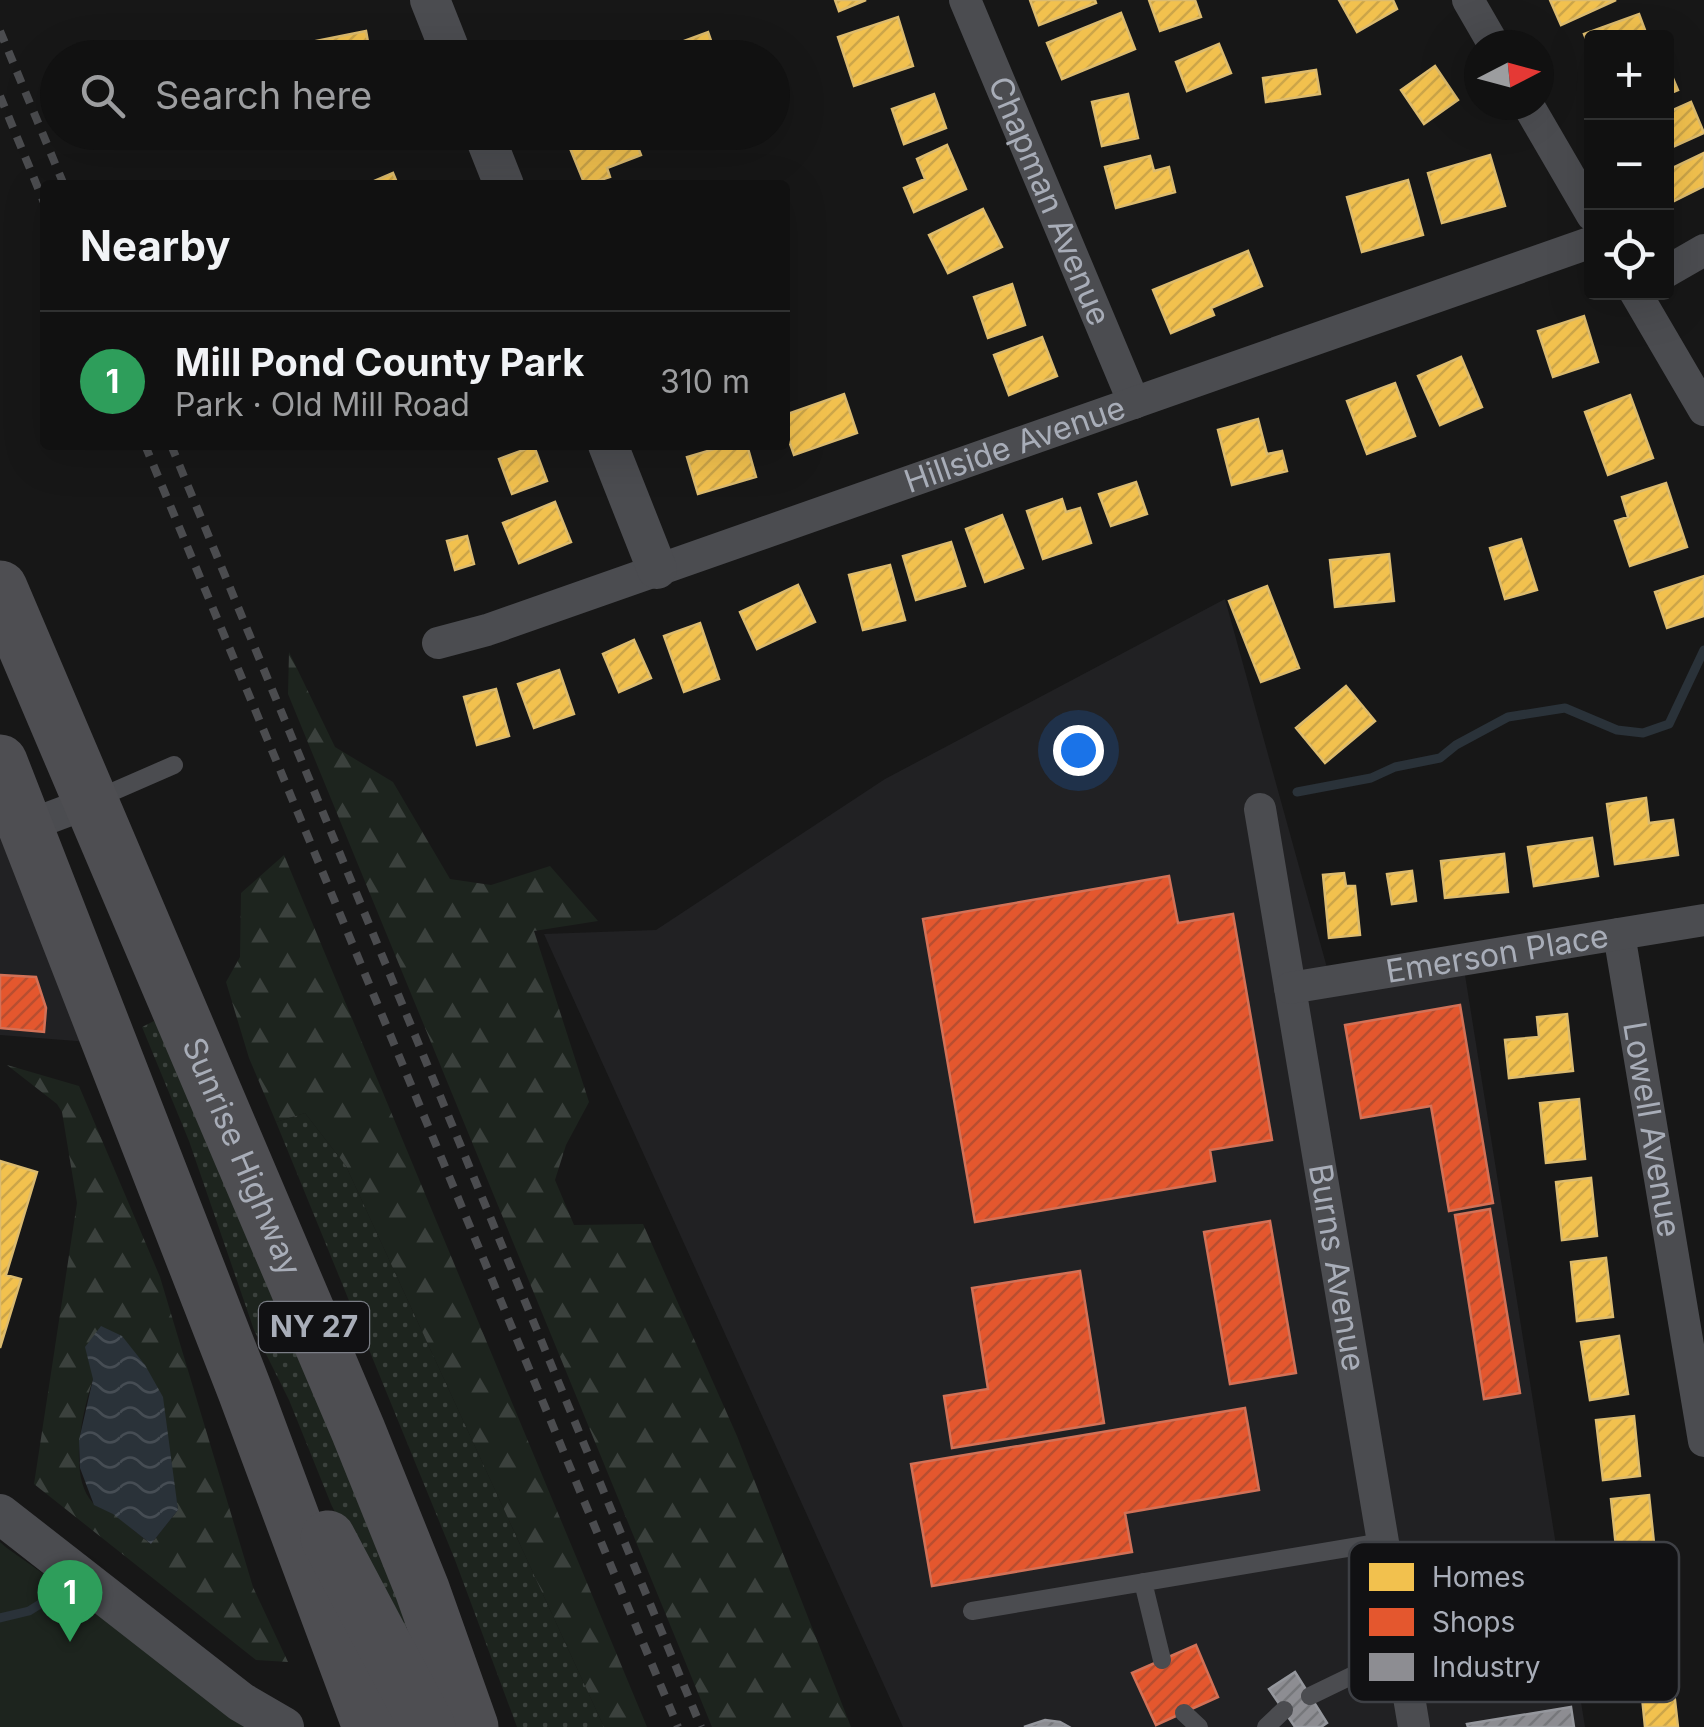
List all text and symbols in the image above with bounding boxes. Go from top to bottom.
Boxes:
north arrow [1464,30,1554,120]
map controls [1584,30,1674,300]
button: + [1584,30,1674,120]
search box [40,40,790,150]
icon: search [75,68,130,123]
street label: Chapman Avenue [980,71,1119,331]
text: Search here [155,72,372,118]
button: − [1584,120,1674,210]
button: locate [1584,210,1674,300]
text: Nearby [80,220,231,271]
text: Mill Pond County Park [175,339,584,385]
text: 1 [106,362,119,401]
text: 310 m [660,362,750,401]
text: Park · Old Mill Road [175,385,470,424]
street label: Hillside Avenue [899,388,1130,501]
your location [1053,725,1104,776]
street label: Emerson Place [1383,916,1611,991]
street label: Lowell Avenue [1615,1019,1689,1240]
street label: Sunrise Highway [174,1032,310,1281]
street label: Burns Avenue [1301,1161,1374,1374]
road number: NY 27 [259,1302,369,1352]
legend [1349,1542,1679,1702]
pin: 1 [38,1560,102,1642]
text: Homes [1432,1560,1525,1594]
text: Shops [1432,1605,1515,1639]
text: Industry [1432,1650,1540,1684]

